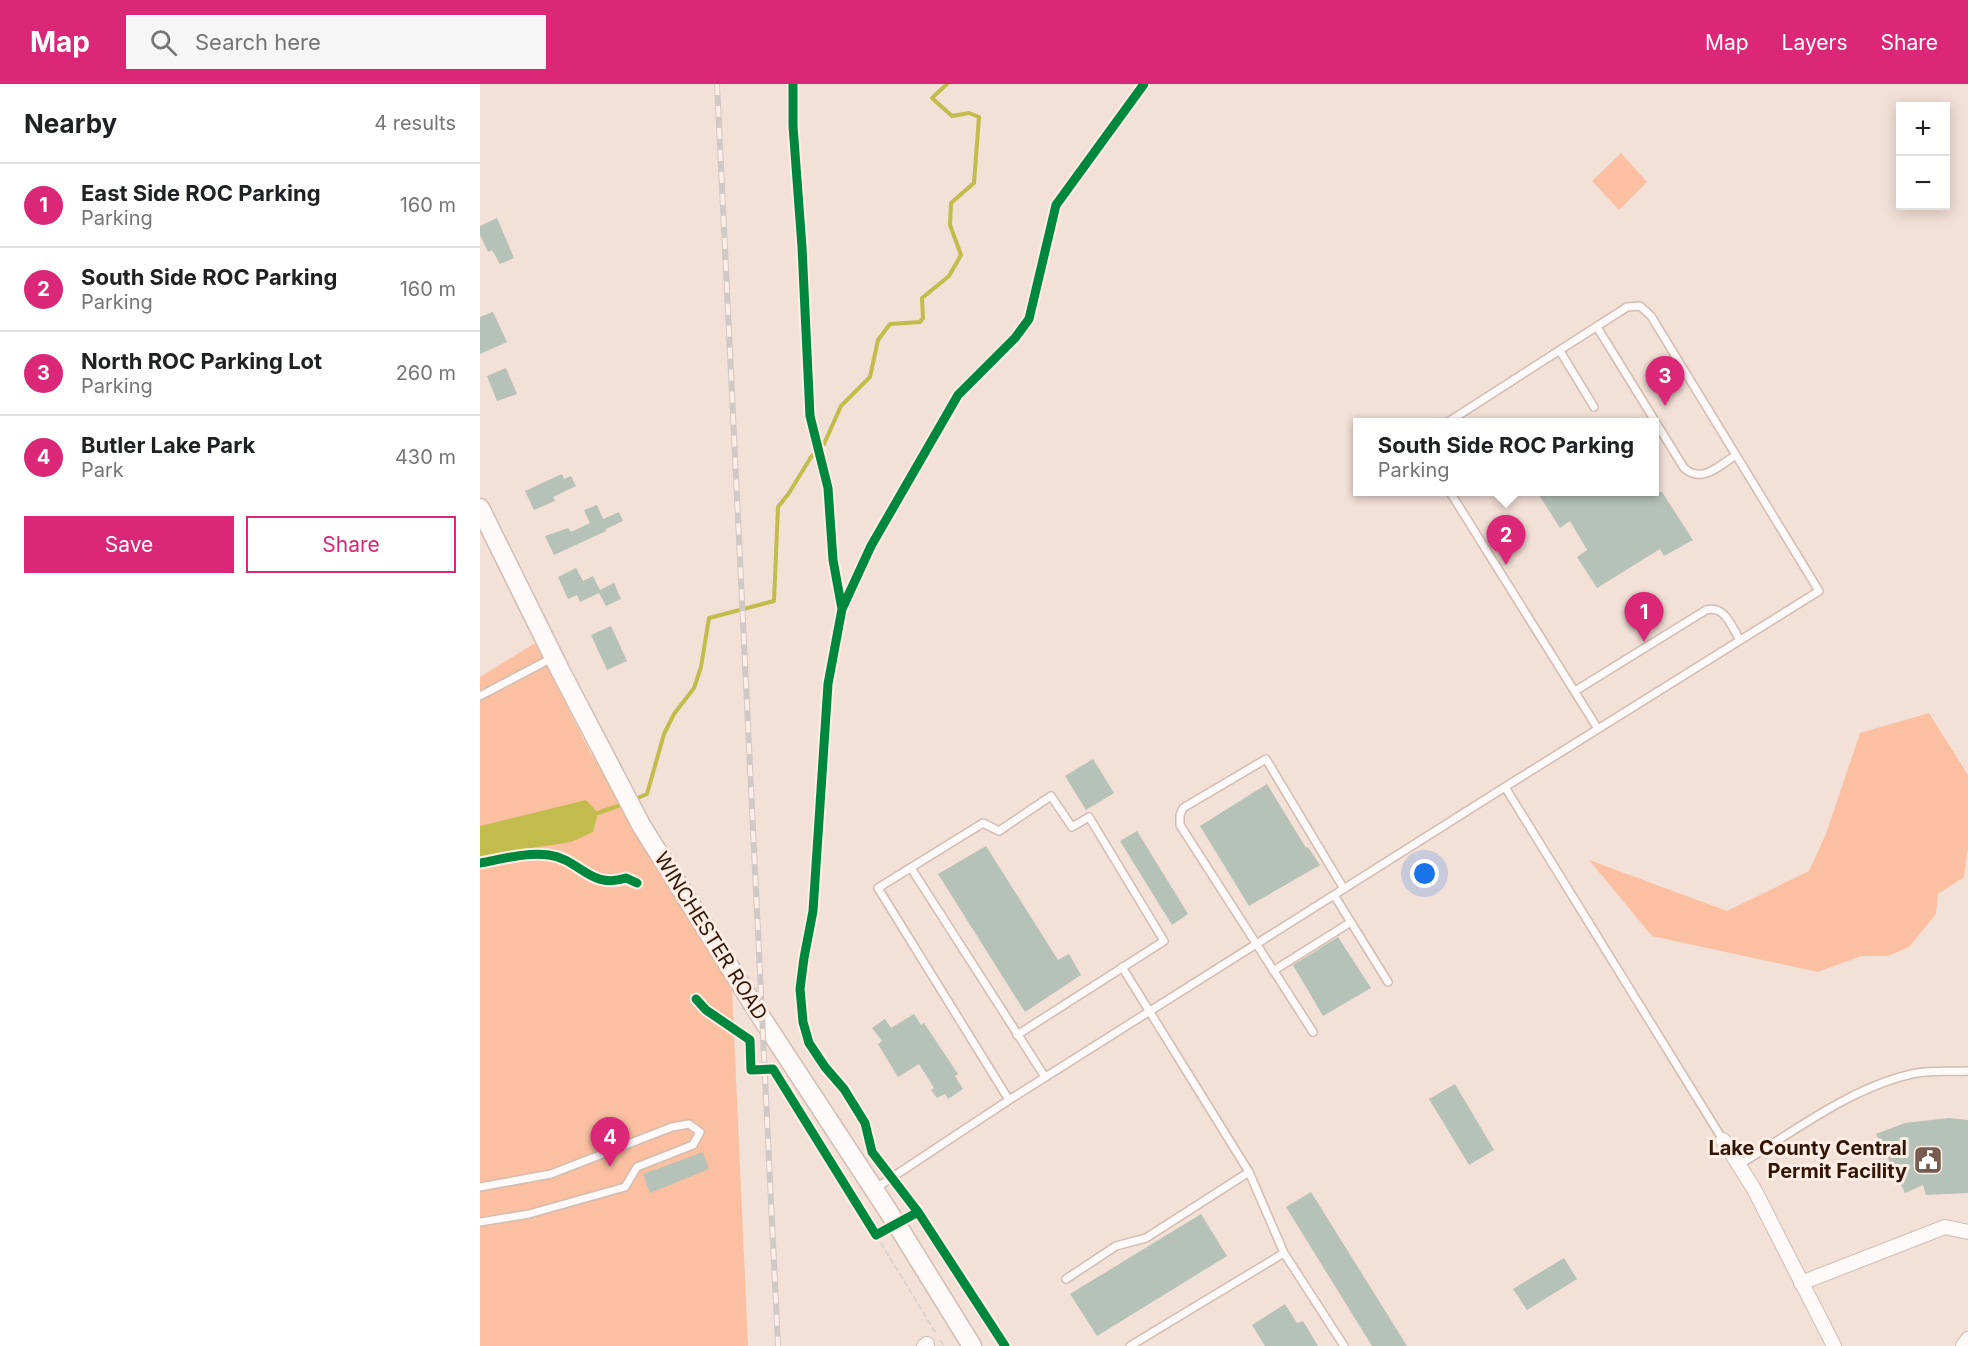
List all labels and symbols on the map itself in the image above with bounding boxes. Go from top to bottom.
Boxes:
pin: 3 [1646,356,1684,406]
pin: 2 [1486,516,1526,565]
pin: 1 [1624,592,1664,642]
street label: WINCHESTER ROAD [650,848,772,1024]
your location [1410,859,1439,888]
pin: 4 [590,1118,630,1167]
place label: Lake County Central Permit Facility [1708,1136,1907,1183]
public building icon: Lake County Central Permit Facility [1912,1144,1944,1176]

